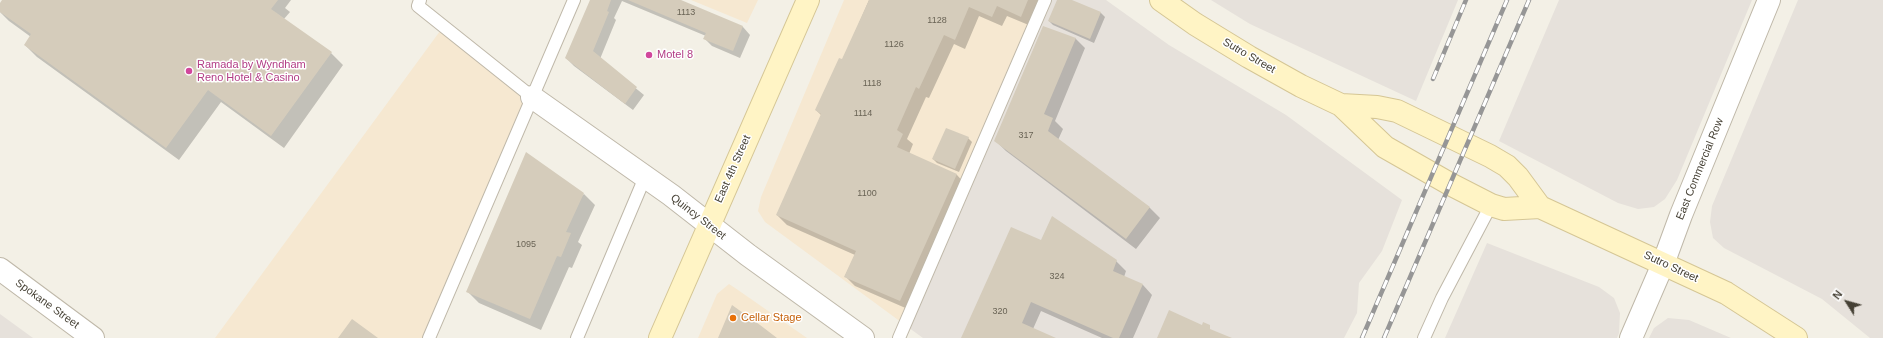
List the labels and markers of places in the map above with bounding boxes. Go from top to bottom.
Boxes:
place label: Motel 8 [657,48,693,62]
marker: Motel 8 [644,50,654,60]
place label: Ramada by Wyndham Reno Hotel & Casino [197,58,306,84]
marker: Ramada by Wyndham Reno Hotel & Casino [184,66,194,76]
place label: Cellar Stage [741,311,802,325]
marker: Cellar Stage [728,313,738,323]

